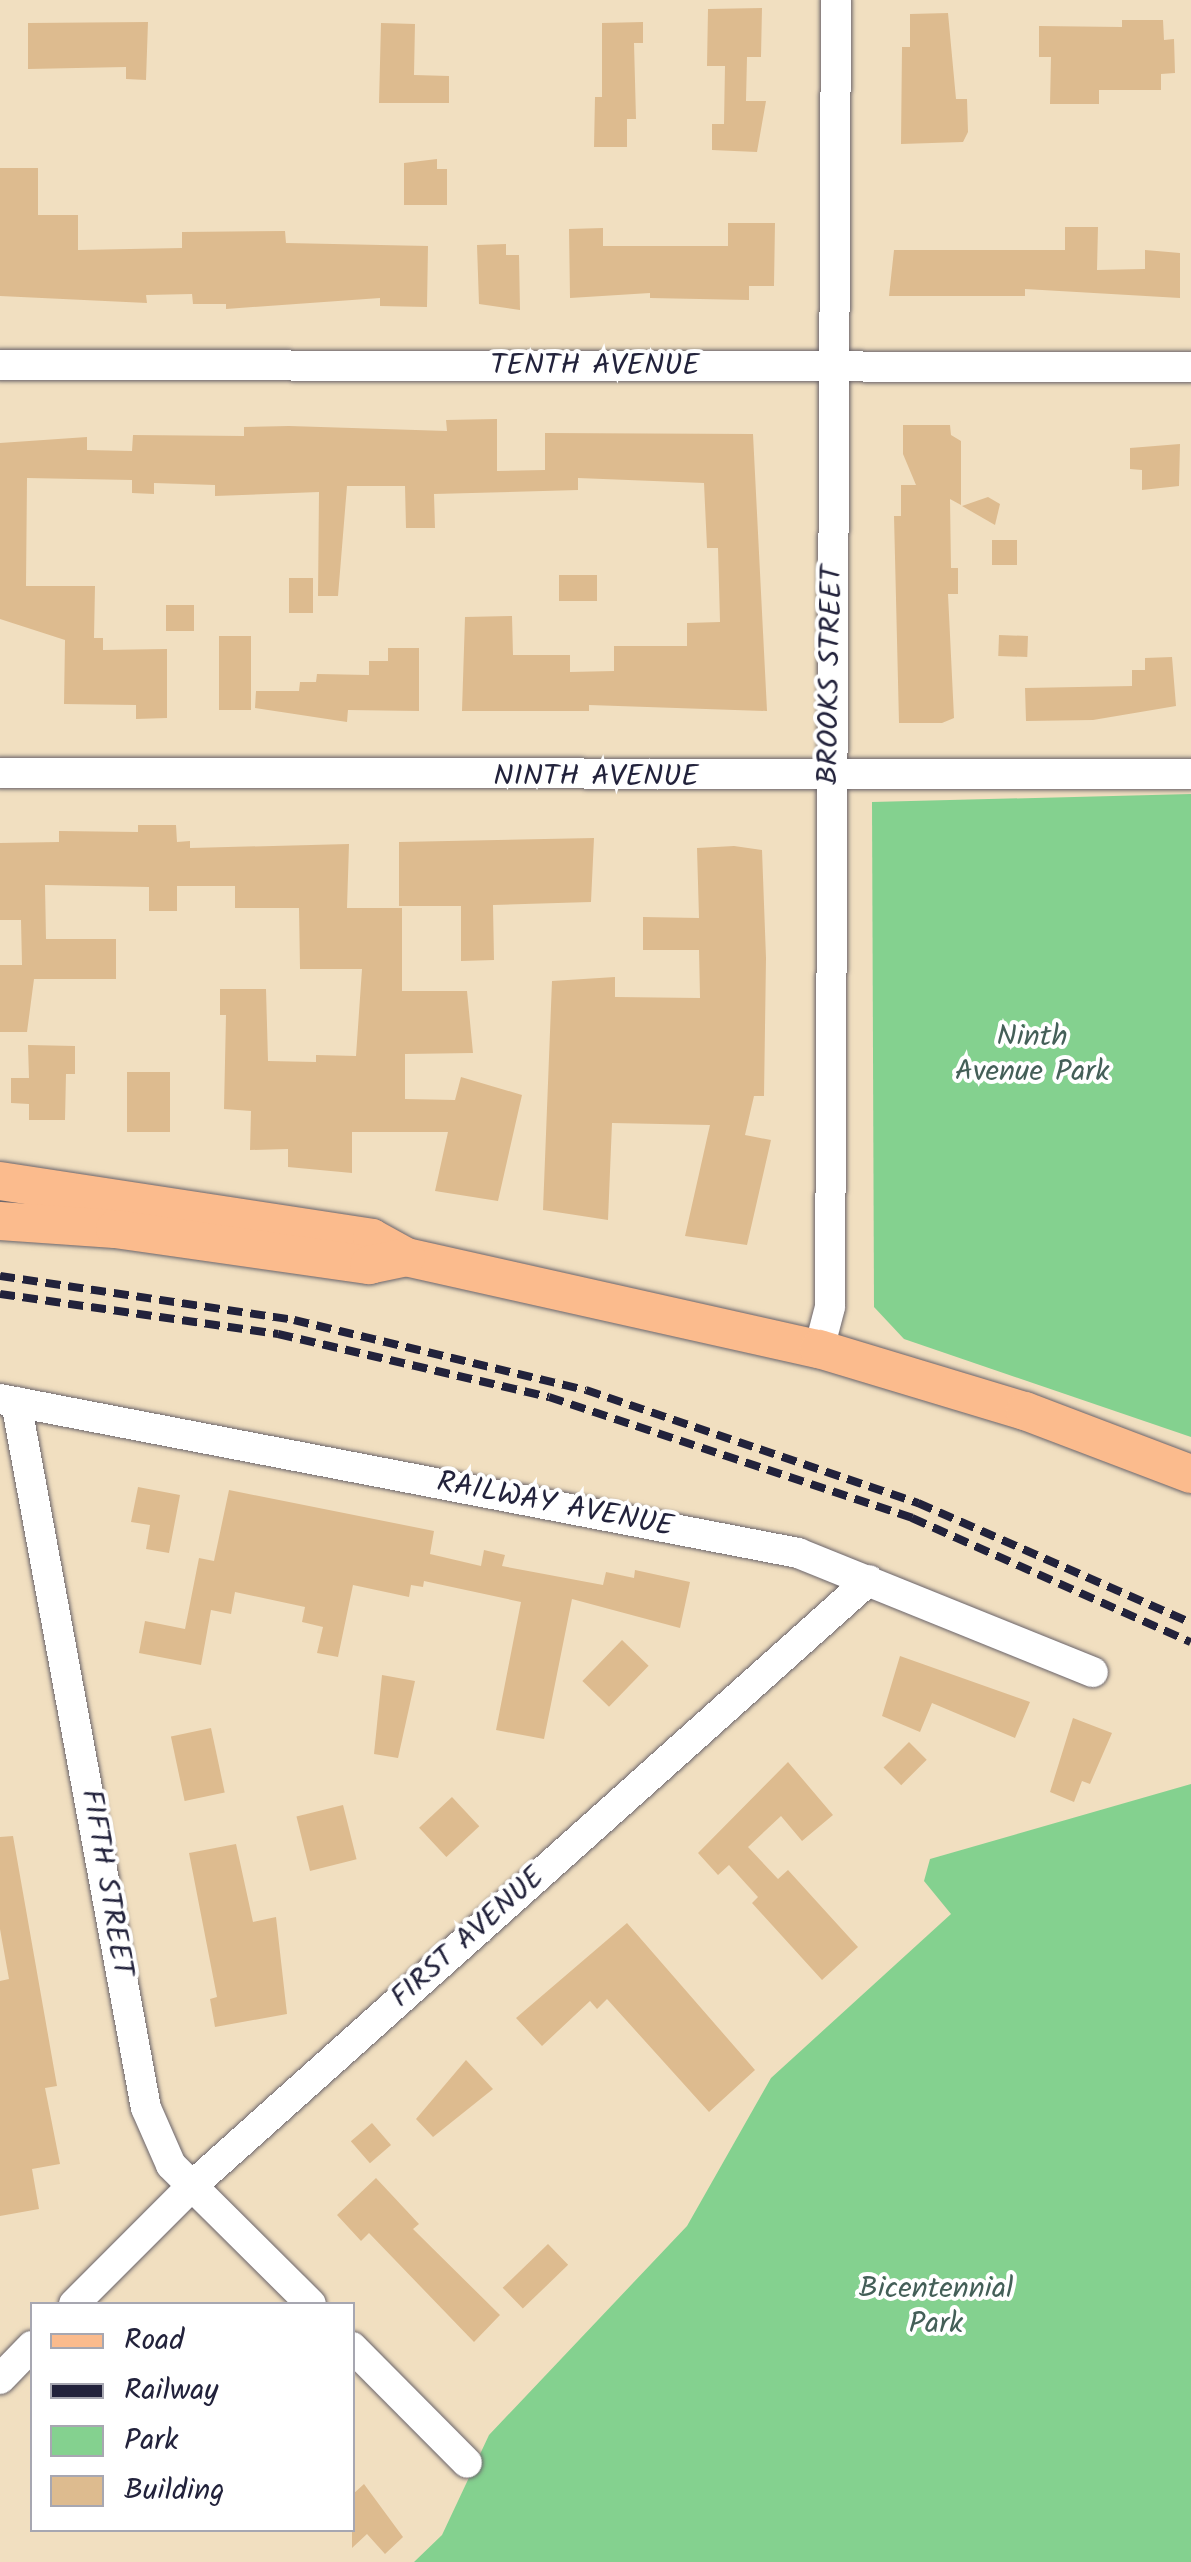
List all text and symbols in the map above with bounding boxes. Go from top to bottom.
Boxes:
street label: TENTH AVENUE [490,348,700,384]
street label: BROOKS STREET [811,565,851,785]
street label: NINTH AVENUE [493,759,699,795]
park label: Ninth Avenue Park [955,1019,1109,1090]
street label: RAILWAY AVENUE [434,1464,676,1546]
street label: FIFTH STREET [72,1787,140,1979]
street label: FIRST AVENUE [384,1860,552,2016]
park label: Bicentennial Park [859,2271,1013,2342]
legend [30,2302,355,2532]
text: Road [124,2317,184,2365]
text: Railway [124,2367,218,2415]
text: Park [124,2417,178,2465]
text: Building [124,2467,224,2515]

